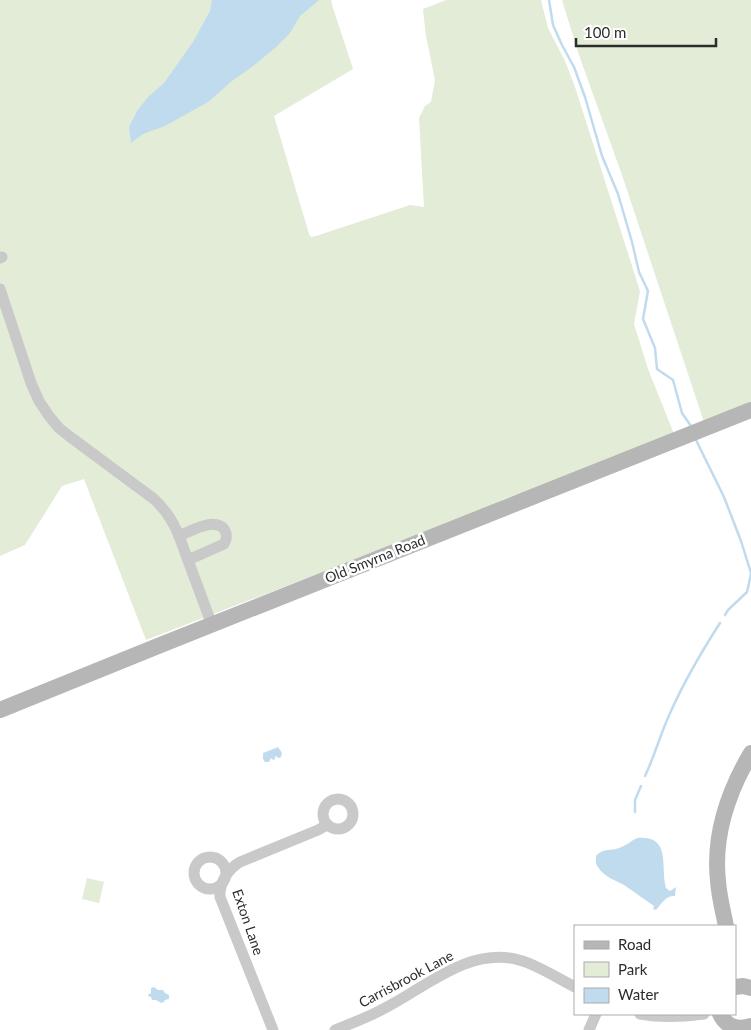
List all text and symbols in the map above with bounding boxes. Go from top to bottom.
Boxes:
scale bar [576,15,716,47]
text: 100 m [584,23,626,41]
street label: Old Smyrna Road [322,531,427,586]
street label: Exton Lane [229,887,268,957]
legend [574,925,736,1015]
text: Road [618,935,651,953]
street label: Carrisbrook Lane [356,947,456,1011]
text: Park [618,960,648,978]
text: Water [618,985,659,1003]

